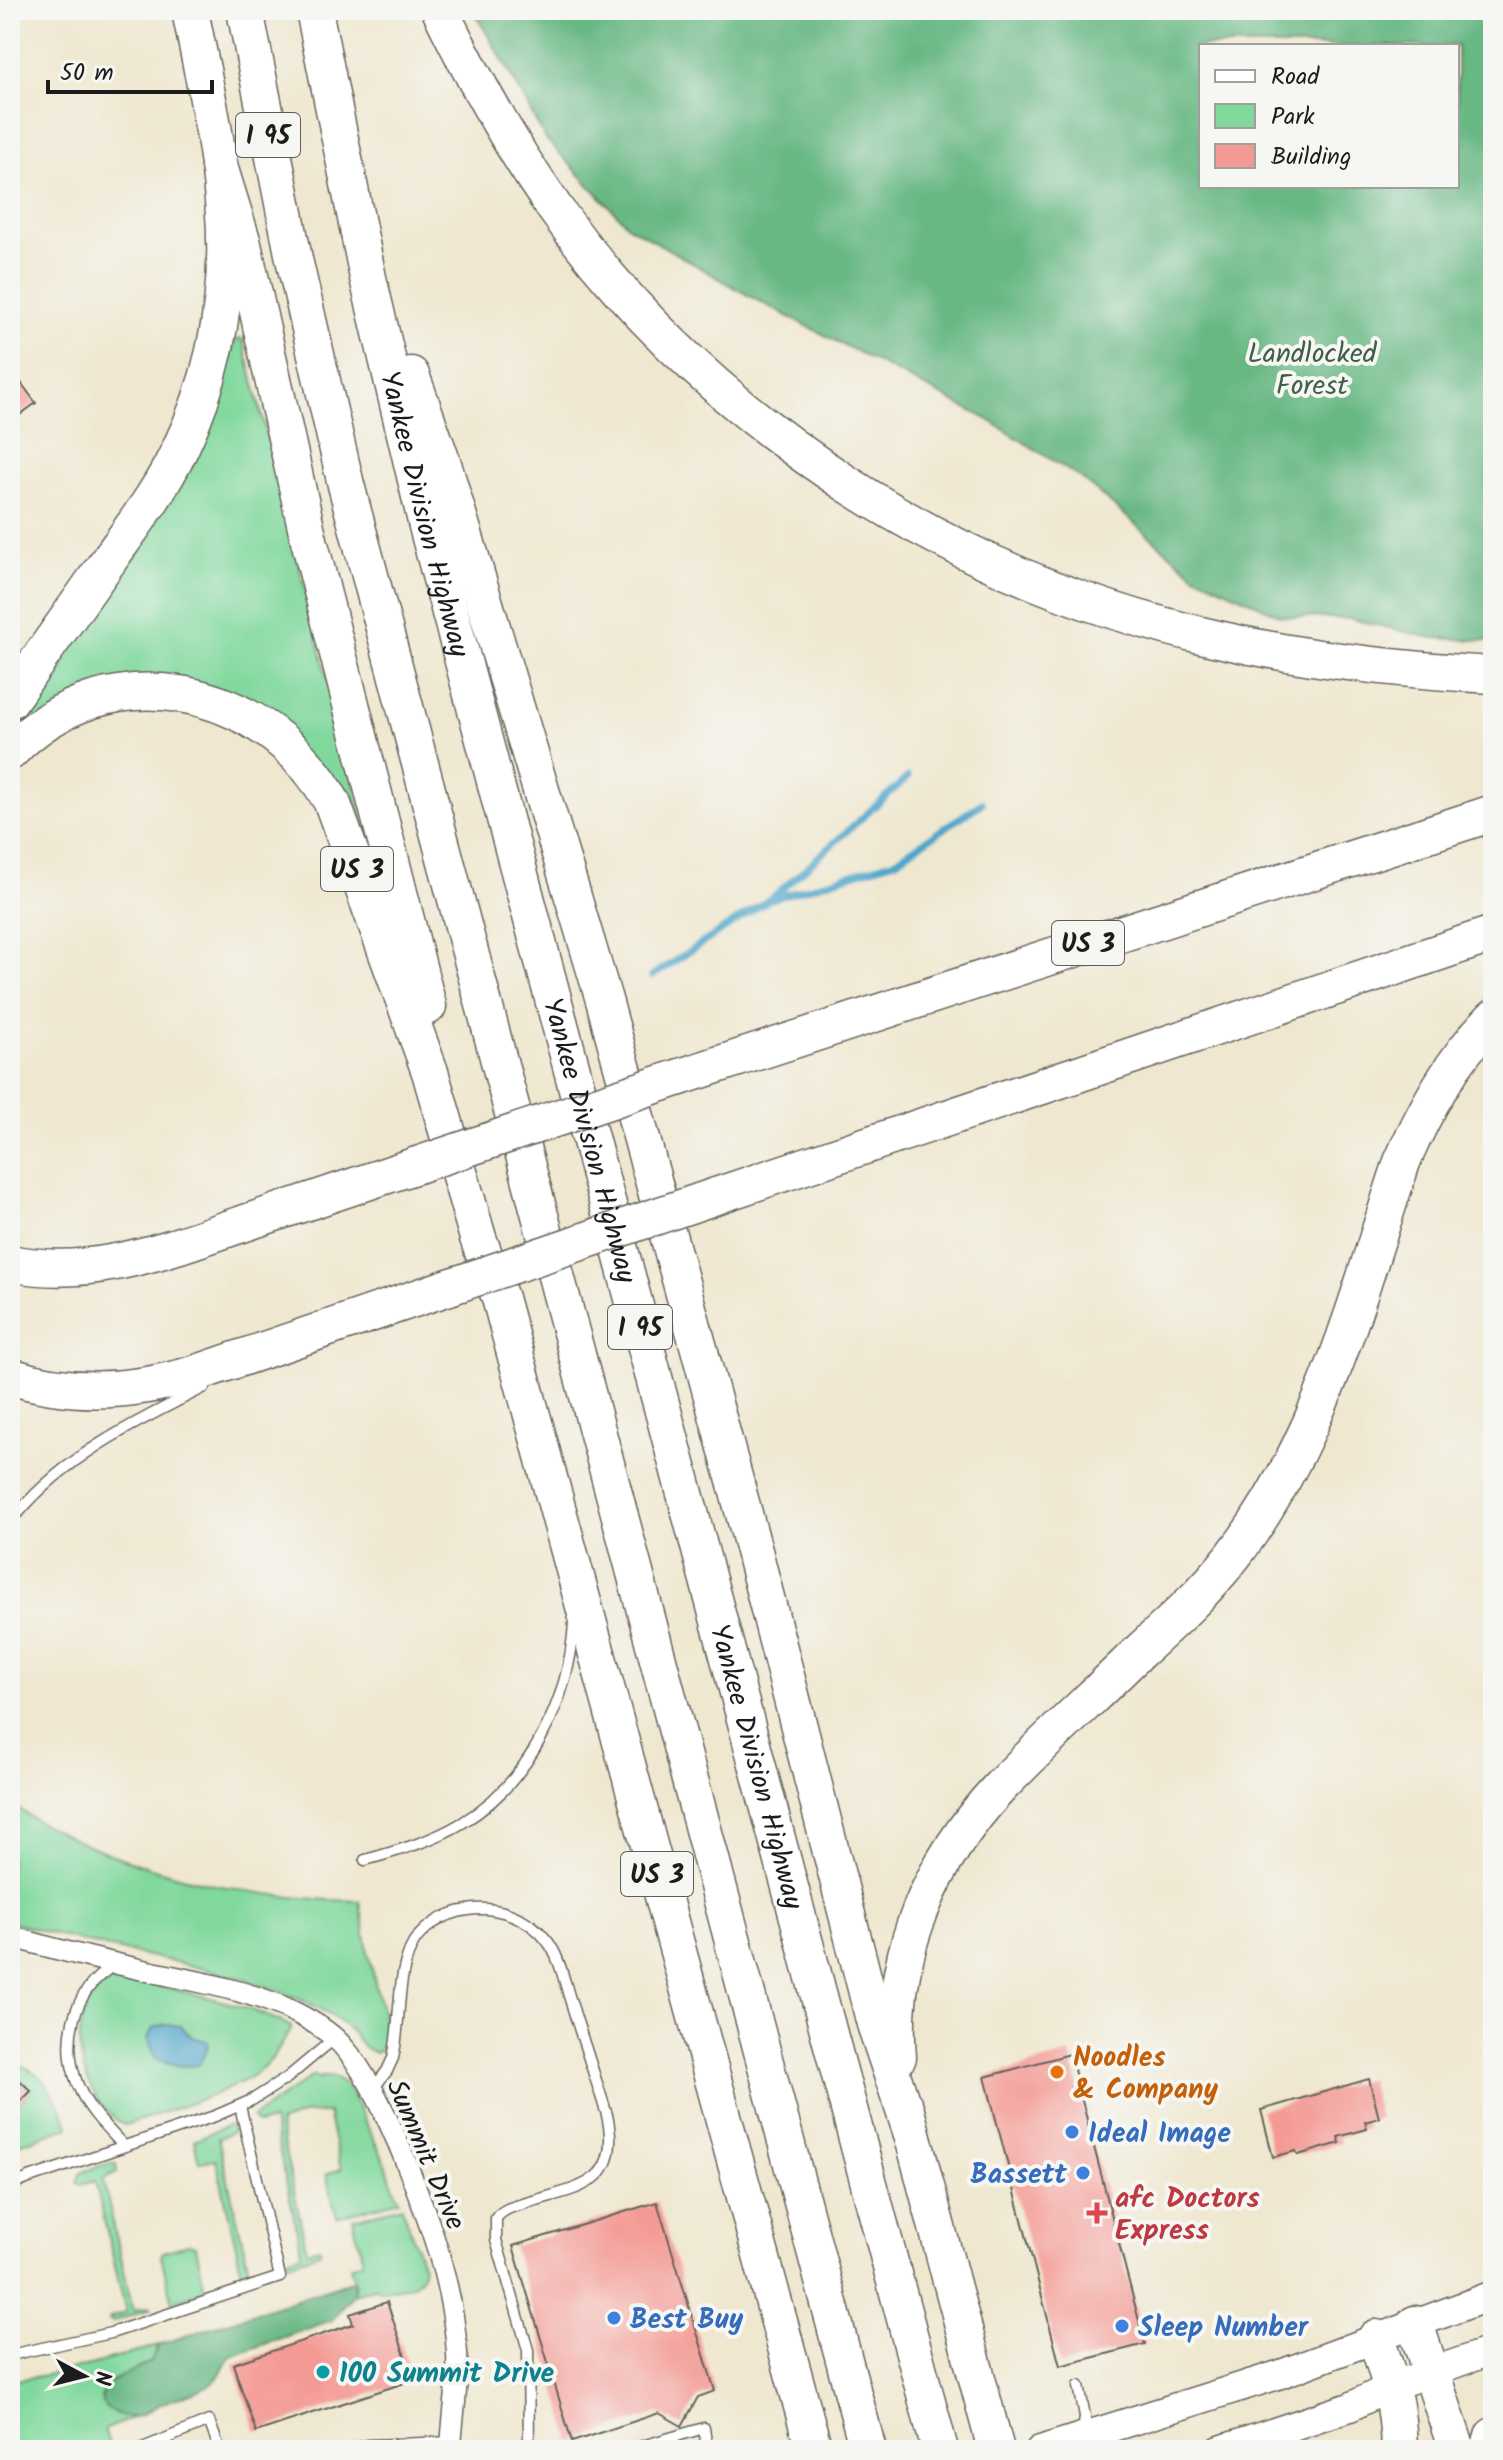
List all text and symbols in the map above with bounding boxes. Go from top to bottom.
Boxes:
scale bar [48,44,212,94]
legend [1199,44,1459,188]
text: 50 m [60,54,114,93]
text: Road [1271,58,1320,97]
text: Park [1271,98,1315,137]
road number: I 95 [236,113,300,157]
text: Building [1271,138,1351,177]
park label: Landlocked Forest [1247,332,1378,409]
street label: Yankee Division Highway [366,367,481,663]
road number: US 3 [321,847,393,891]
road number: US 3 [1052,921,1124,965]
street label: Yankee Division Highway [529,993,648,1289]
road number: I 95 [608,1305,672,1349]
street label: Yankee Division Highway [696,1619,815,1915]
road number: US 3 [621,1852,693,1896]
place label: Noodles & Company [1073,2036,1219,2113]
marker: Noodles & Company [1048,2063,1066,2081]
street label: Summit Drive [373,2073,477,2238]
place label: Ideal Image [1088,2112,1231,2157]
marker: Ideal Image [1063,2123,1081,2141]
place label: Bassett [970,2153,1067,2198]
marker: Bassett [1074,2164,1092,2182]
place label: afc Doctors Express [1115,2177,1260,2254]
marker: afc Doctors Express [1086,2202,1108,2224]
place label: Best Buy [630,2298,744,2343]
place label: Sleep Number [1138,2306,1310,2351]
marker: Best Buy [605,2309,623,2327]
marker: Sleep Number [1113,2317,1131,2335]
north arrow [44,2336,124,2416]
place label: 100 Summit Drive [339,2352,554,2397]
marker: 100 Summit Drive [314,2363,332,2381]
text: N [83,2369,120,2387]

